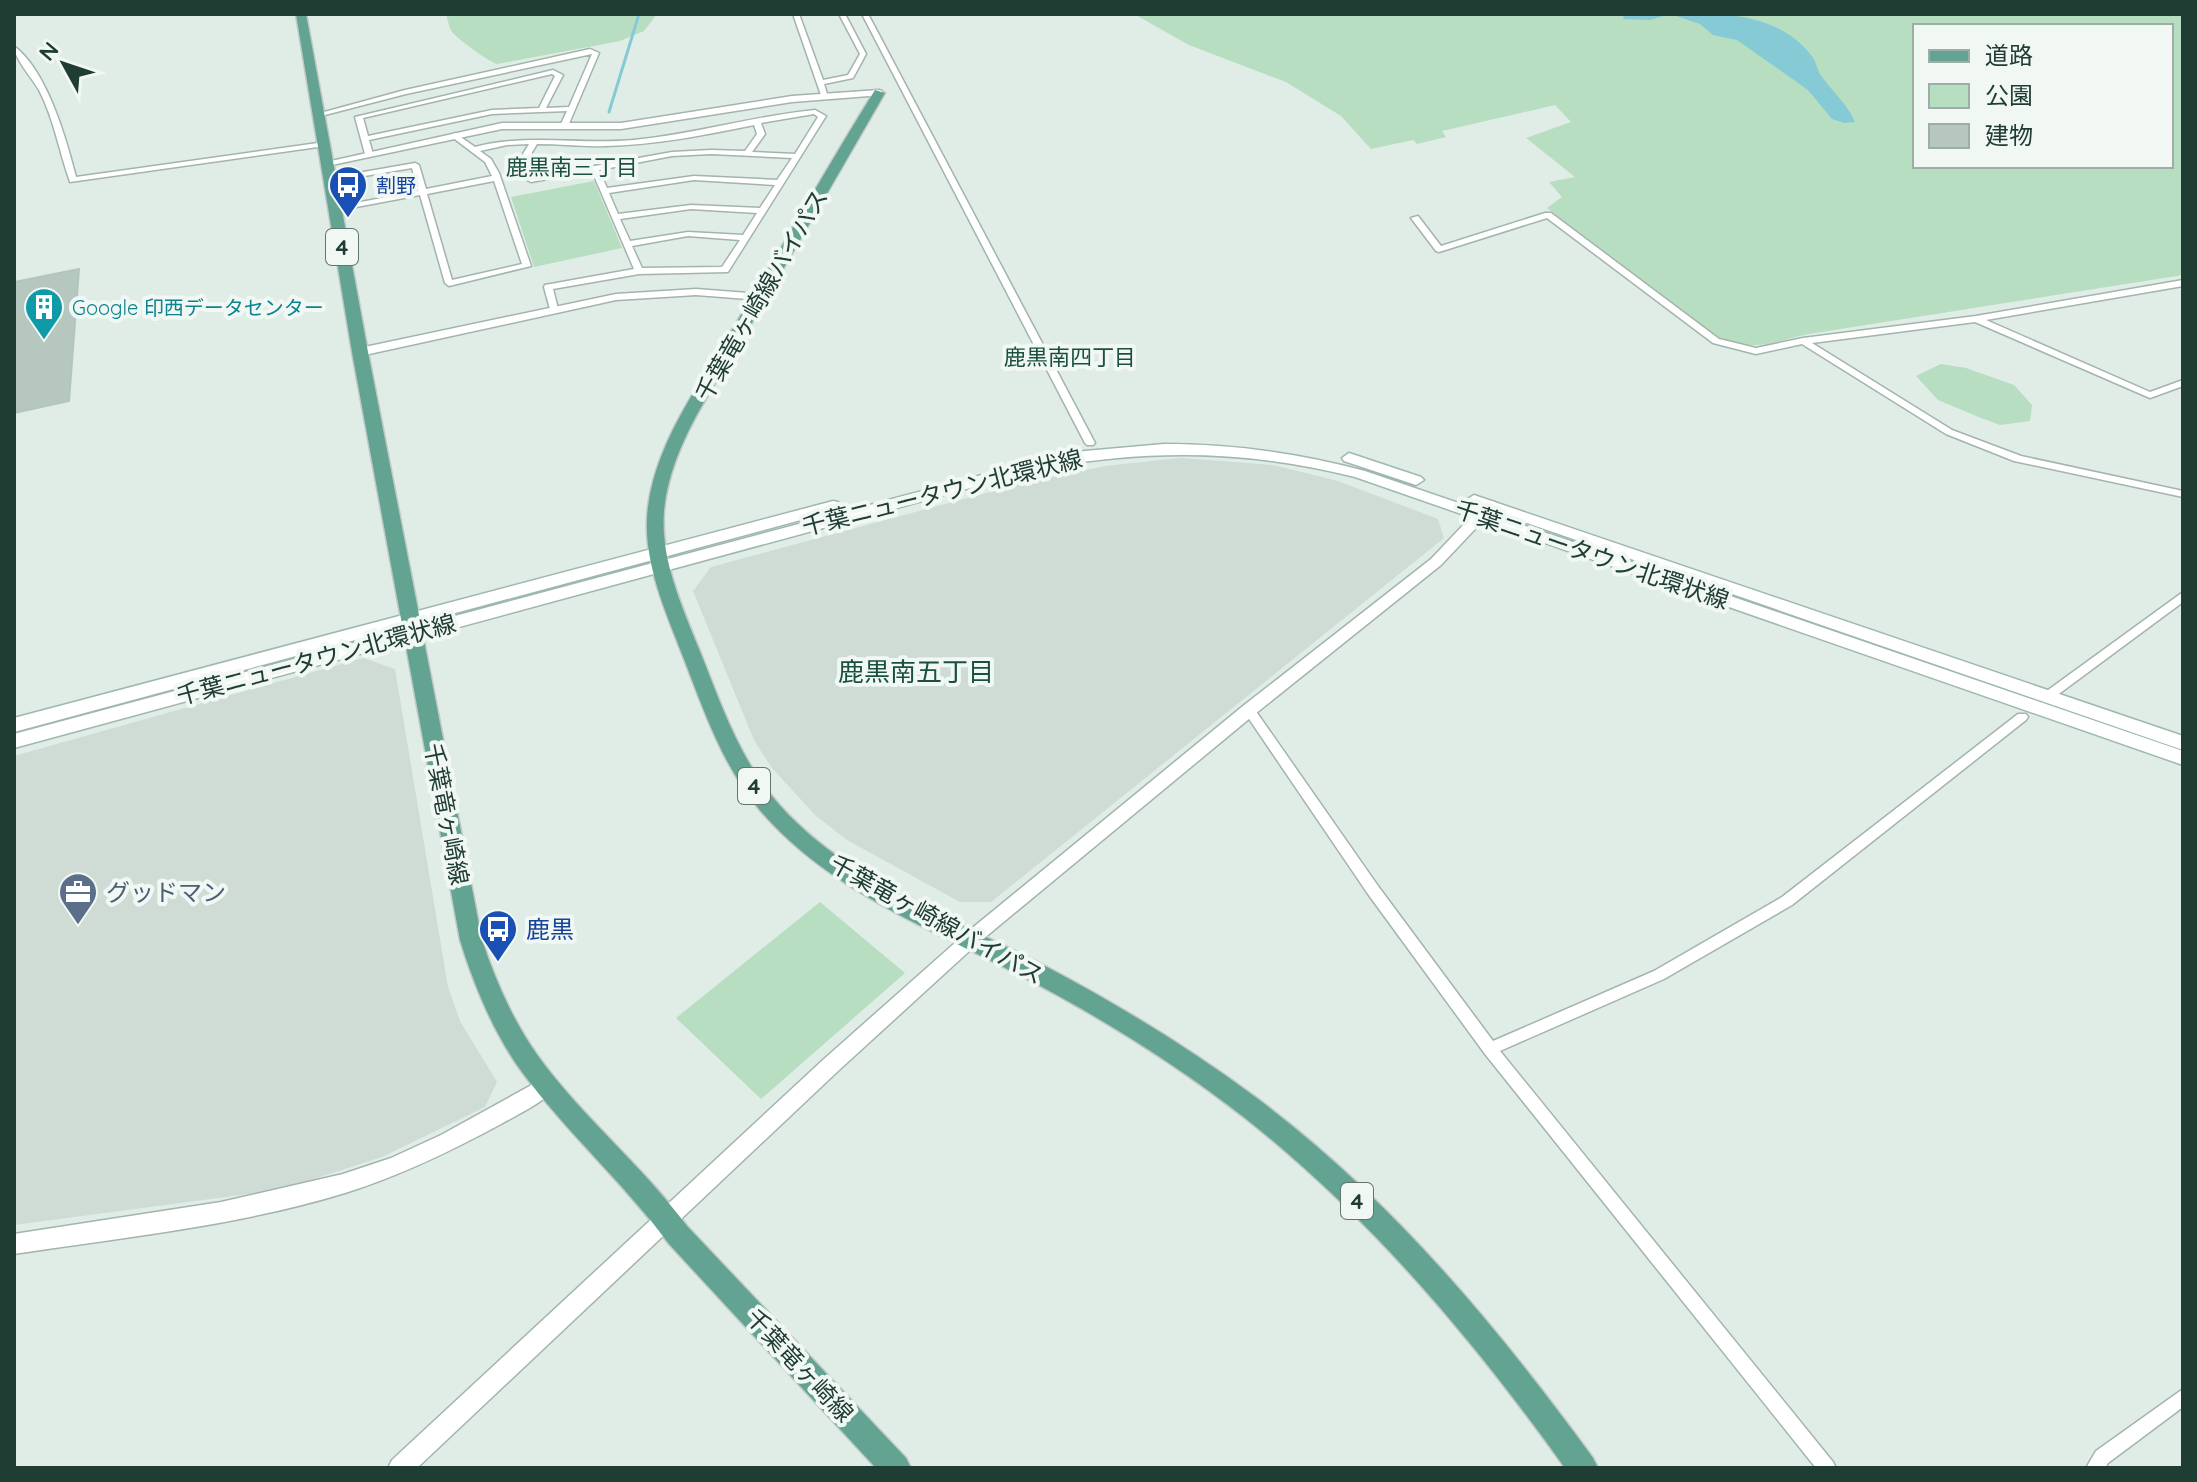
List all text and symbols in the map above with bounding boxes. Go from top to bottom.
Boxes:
north arrow [24,24,104,104]
legend [1913,24,2173,168]
text: N [33,36,65,66]
text: 道路 [1985,40,2033,70]
text: 公園 [1985,80,2033,110]
text: 建物 [1985,120,2033,150]
district label: 鹿黒南三丁目 [506,153,638,181]
bus stop icon: 割野 [327,164,369,219]
place label: 割野 [376,173,416,198]
street label: 千葉竜ヶ崎線バイパス [688,184,834,406]
road number: 4 [326,229,358,265]
building icon: Google 印西データセンター [23,286,65,341]
place label: Google 印西データセンター [72,295,324,320]
district label: 鹿黒南四丁目 [1004,343,1136,371]
street label: 千葉ニュータウン北環状線 [799,443,1085,541]
street label: 千葉ニュータウン北環状線 [1451,493,1733,615]
street label: 千葉ニュータウン北環状線 [173,607,459,711]
district label: 鹿黒南五丁目 [838,655,994,688]
street label: 千葉竜ヶ崎線 [419,740,475,888]
road number: 4 [738,768,770,804]
street label: 千葉竜ヶ崎線バイパス [825,848,1049,990]
office icon: グッドマン [57,871,99,926]
place label: グッドマン [106,877,226,907]
bus stop icon: 鹿黒 [477,908,519,963]
place label: 鹿黒 [526,914,574,944]
road number: 4 [1341,1183,1373,1219]
street label: 千葉竜ヶ崎線 [740,1302,860,1428]

